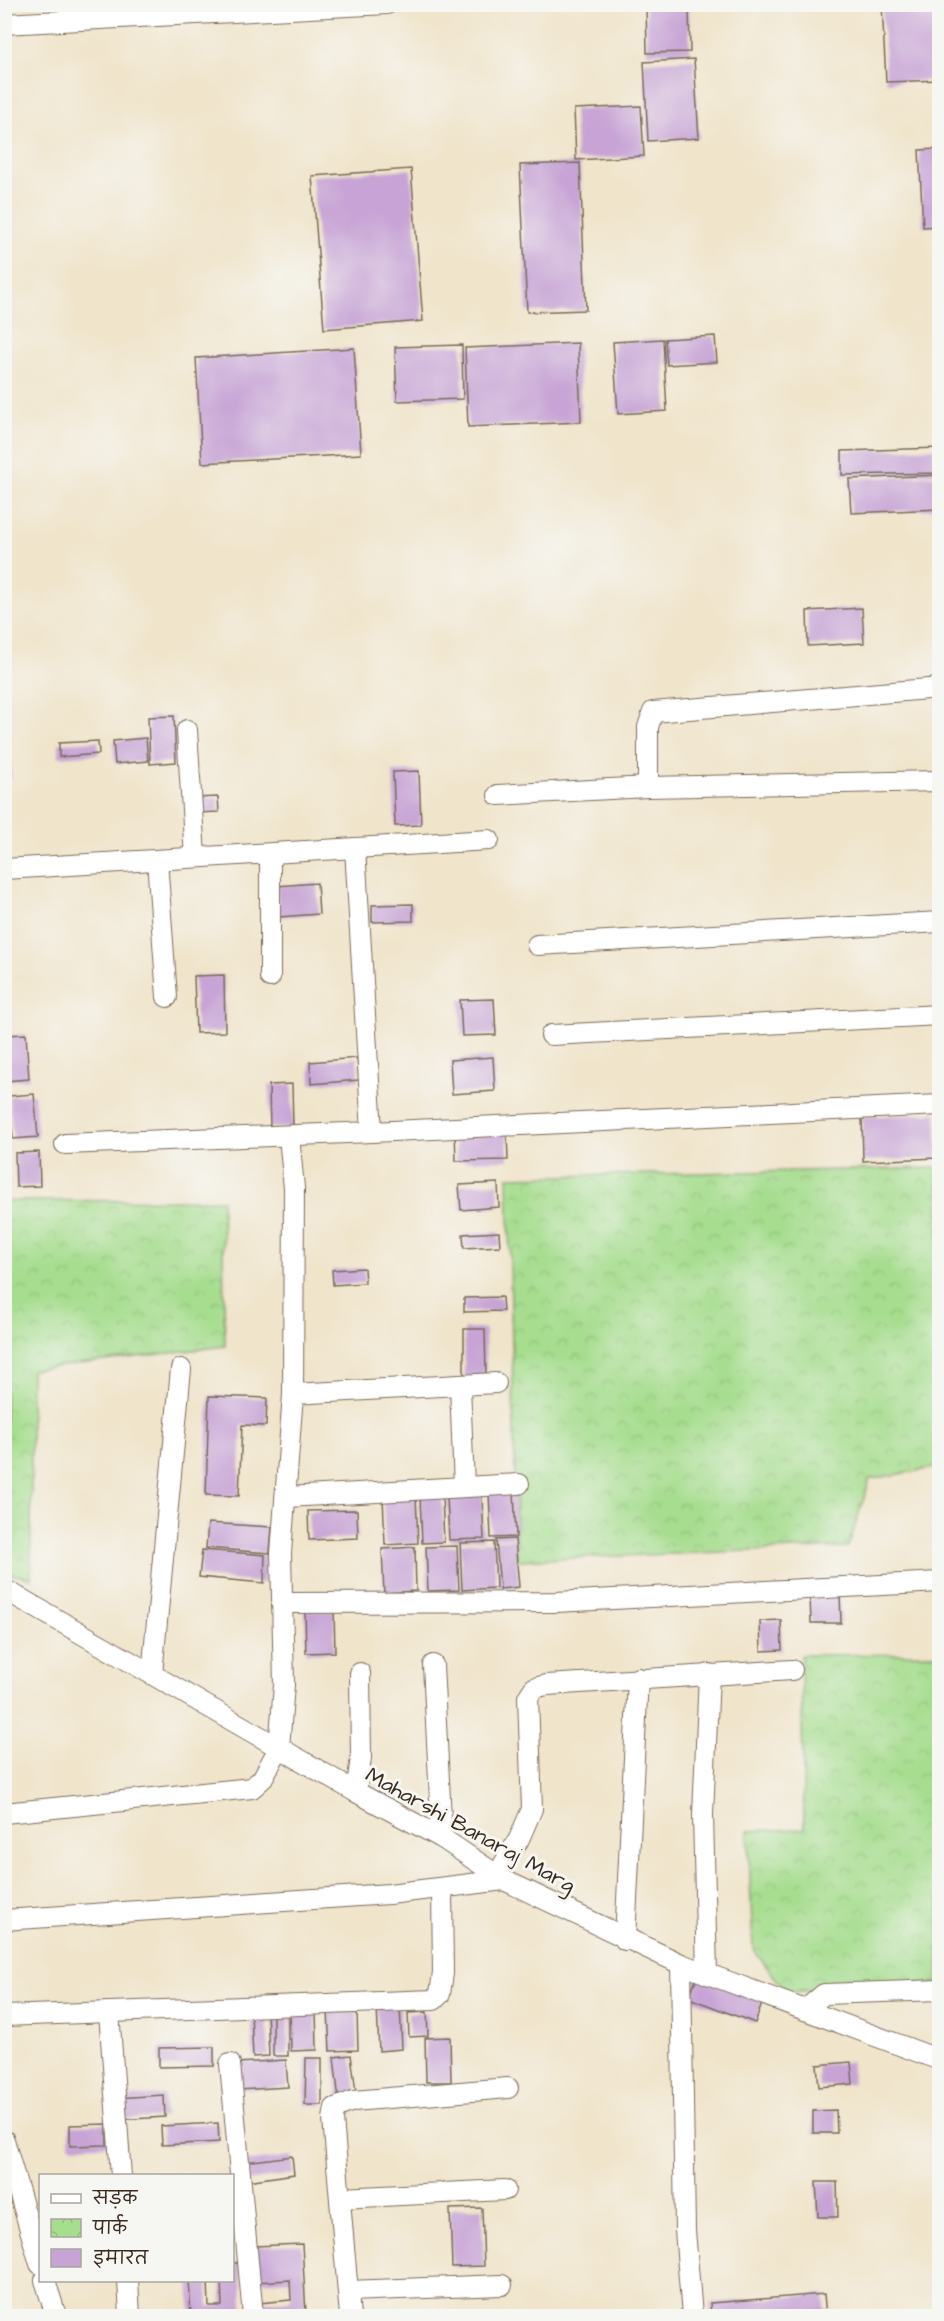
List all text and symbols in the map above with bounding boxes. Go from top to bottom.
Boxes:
street label: Maharshi Banaraj Marg [359,1760,581,1902]
legend [39,2174,234,2282]
text: सड़क [92,2186,138,2211]
text: पार्क [92,2214,128,2241]
text: इमारत [93,2246,149,2271]

